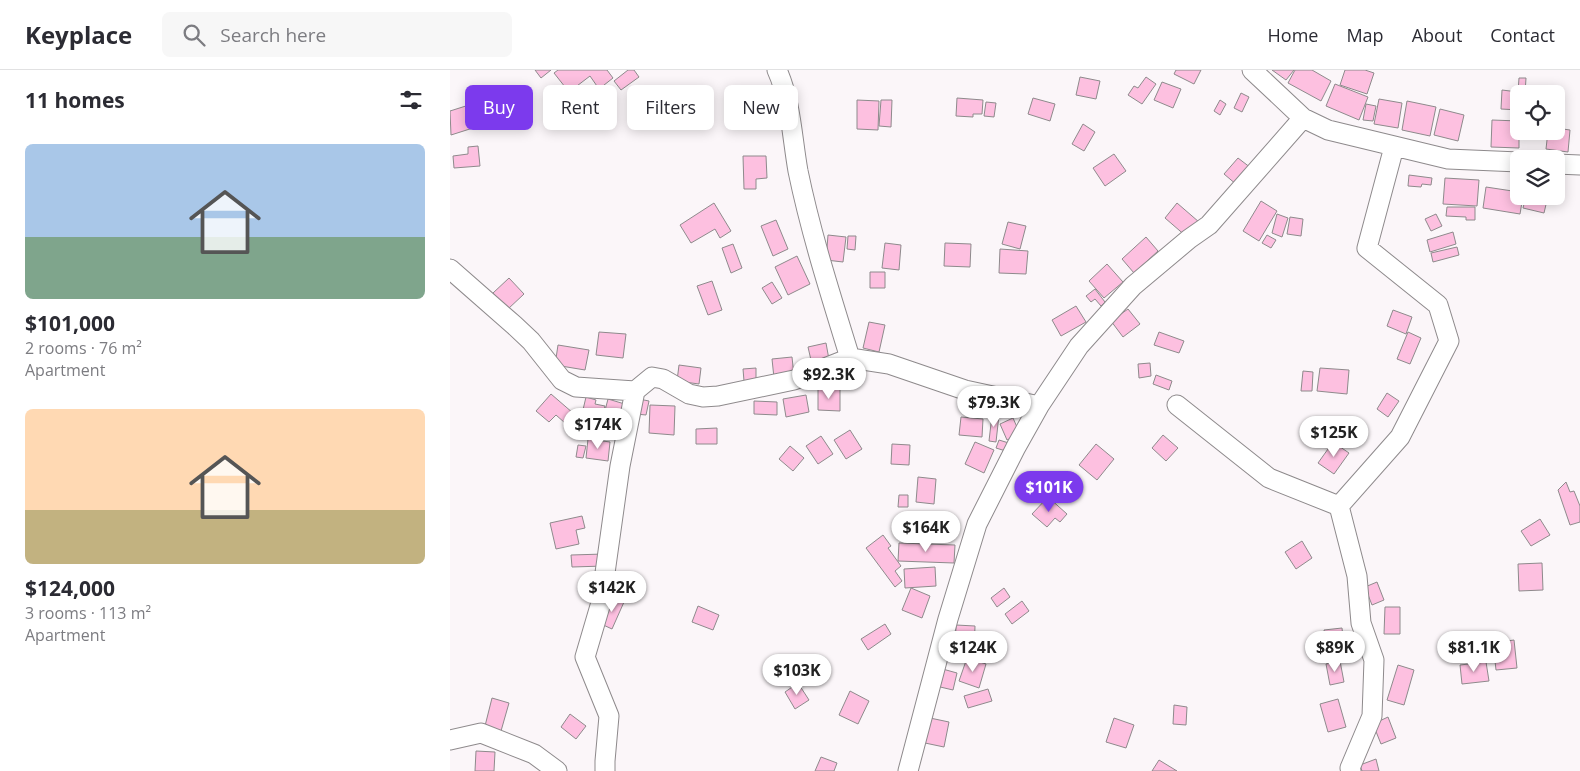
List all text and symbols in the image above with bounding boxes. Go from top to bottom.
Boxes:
search box [162,12,512,57]
text: Keyplace [25,18,132,51]
icon: search [180,21,208,49]
text: Search here [220,22,326,48]
text: Home [1268,23,1318,47]
text: Map [1346,23,1384,47]
text: About [1412,23,1462,47]
text: Contact [1490,23,1555,47]
chip: Buy [465,85,533,130]
chip: Rent [543,85,617,130]
chip: Filters [627,85,714,130]
chip: New [724,85,798,130]
map controls [1510,85,1565,205]
button: locate [1510,85,1565,140]
text: 11 homes [25,86,125,114]
icon: filters [397,86,425,114]
button: layers [1510,150,1565,205]
icon: home [180,177,270,267]
text: $101,000 [25,309,115,337]
text: 2 rooms · 76 m² [25,337,142,359]
pin: $92.3K [788,358,870,400]
text: Apartment [25,359,105,381]
text: $92.3K [803,363,855,385]
pin: $79.3K [953,386,1035,428]
text: $79.3K [968,391,1020,413]
pin: $174K [563,408,633,450]
text: $174K [574,413,622,435]
pin: $125K [1299,416,1369,458]
text: $125K [1310,421,1358,443]
icon: home [180,442,270,532]
pin: $101K [1014,470,1084,513]
text: $101K [1025,476,1073,498]
pin: $164K [891,510,961,553]
text: $164K [902,516,950,538]
pin: $142K [577,570,647,613]
text: $124,000 [25,574,115,602]
text: $142K [588,576,636,598]
text: 3 rooms · 113 m² [25,602,151,624]
text: Apartment [25,624,105,646]
pin: $124K [938,630,1008,673]
pin: $89K [1305,630,1365,673]
pin: $81.1K [1433,630,1515,673]
text: $124K [949,636,997,658]
text: $89K [1316,636,1354,658]
text: $81.1K [1448,636,1500,658]
pin: $103K [762,654,832,696]
text: $103K [773,659,821,681]

